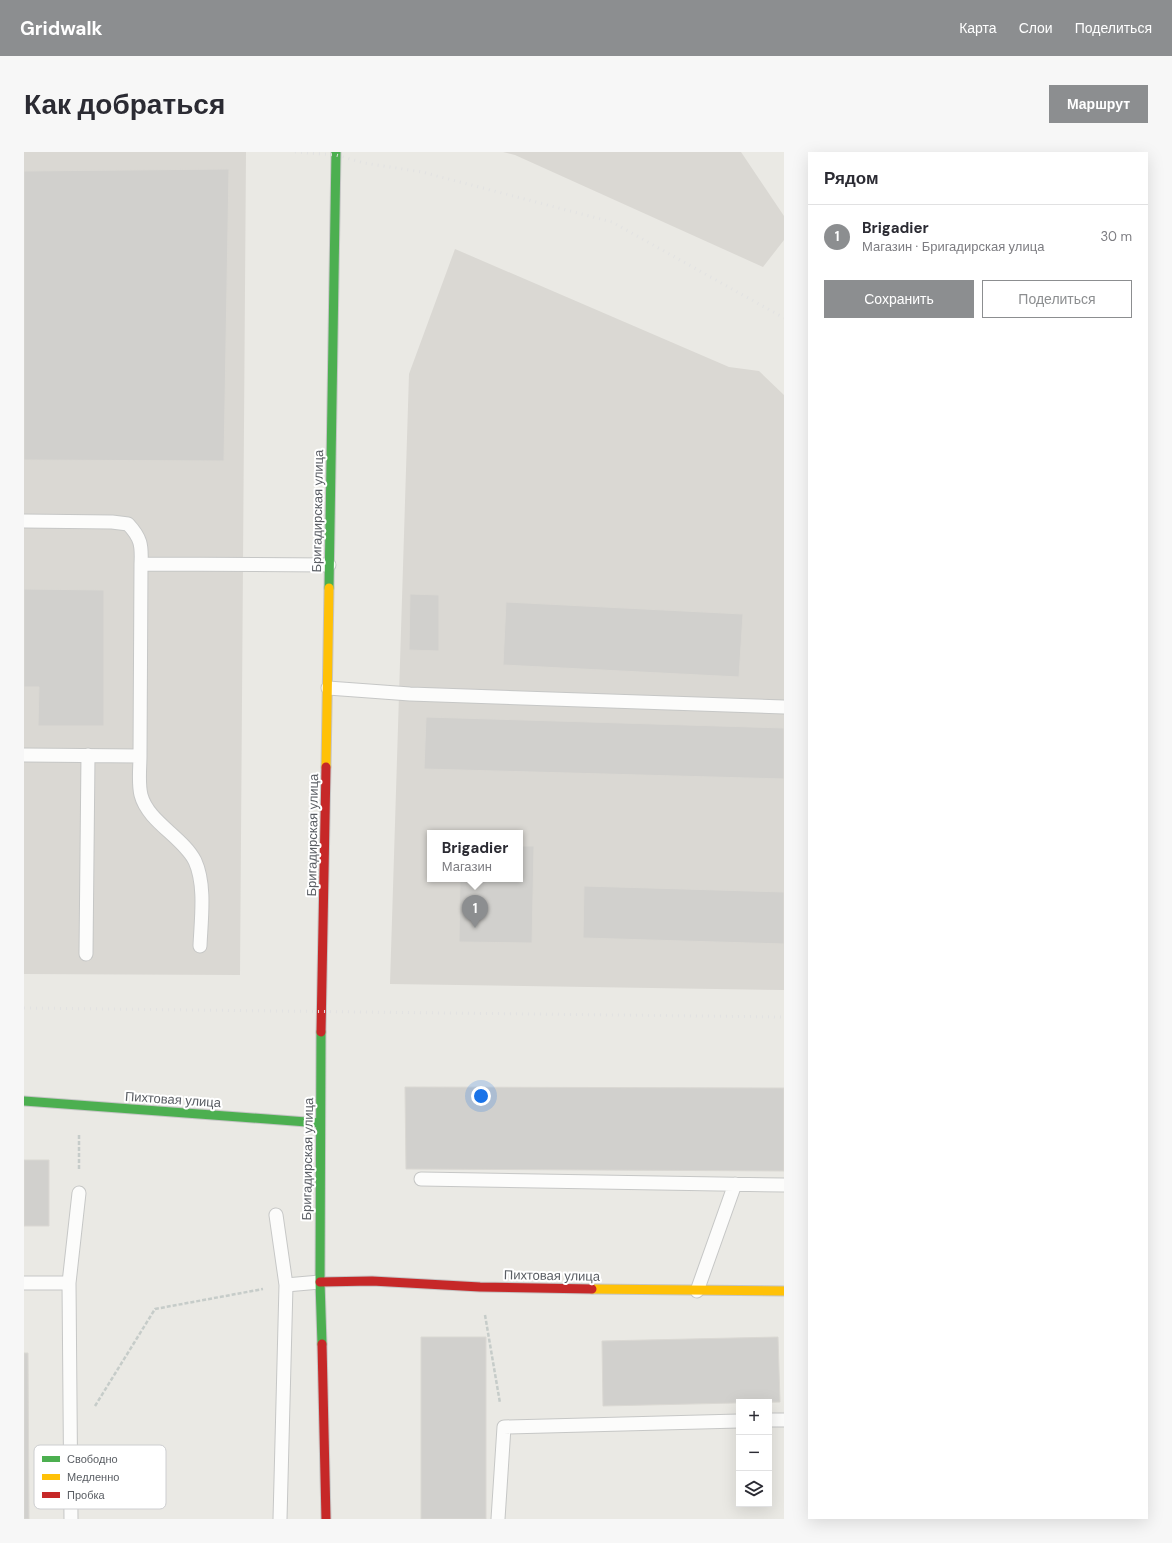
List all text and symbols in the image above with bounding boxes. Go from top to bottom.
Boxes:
text: Gridwalk [20,16,102,41]
text: Карта [959,19,997,37]
text: Слои [1019,19,1053,37]
text: Поделиться [1075,19,1152,37]
button: Маршрут [1049,85,1148,123]
text: Как добраться [24,86,225,123]
text: Рядом [824,167,879,189]
text: Brigadier [862,218,929,238]
text: 1 [835,228,839,245]
text: 30 m [1100,228,1132,245]
text: Магазин · Бригадирская улица [862,238,1044,255]
button: Сохранить [824,280,974,318]
button: Поделиться [982,280,1132,318]
street label: Бригадирская улица [308,449,327,573]
street label: Бригадирская улица [303,773,322,897]
popup [427,830,523,882]
text: Brigadier [442,838,508,858]
text: Магазин [442,858,492,875]
pin: 1 [462,895,488,928]
your location [471,1086,491,1106]
street label: Пихтовая улица [124,1088,222,1111]
street label: Бригадирская улица [298,1097,317,1221]
street label: Пихтовая улица [504,1266,601,1285]
map controls [736,1399,772,1507]
button: + [736,1399,772,1435]
button: − [736,1435,772,1471]
legend [34,1445,166,1509]
text: Свободно [67,1452,118,1466]
text: Медленно [67,1470,119,1484]
button: layers [736,1471,772,1507]
text: Пробка [67,1488,105,1502]

